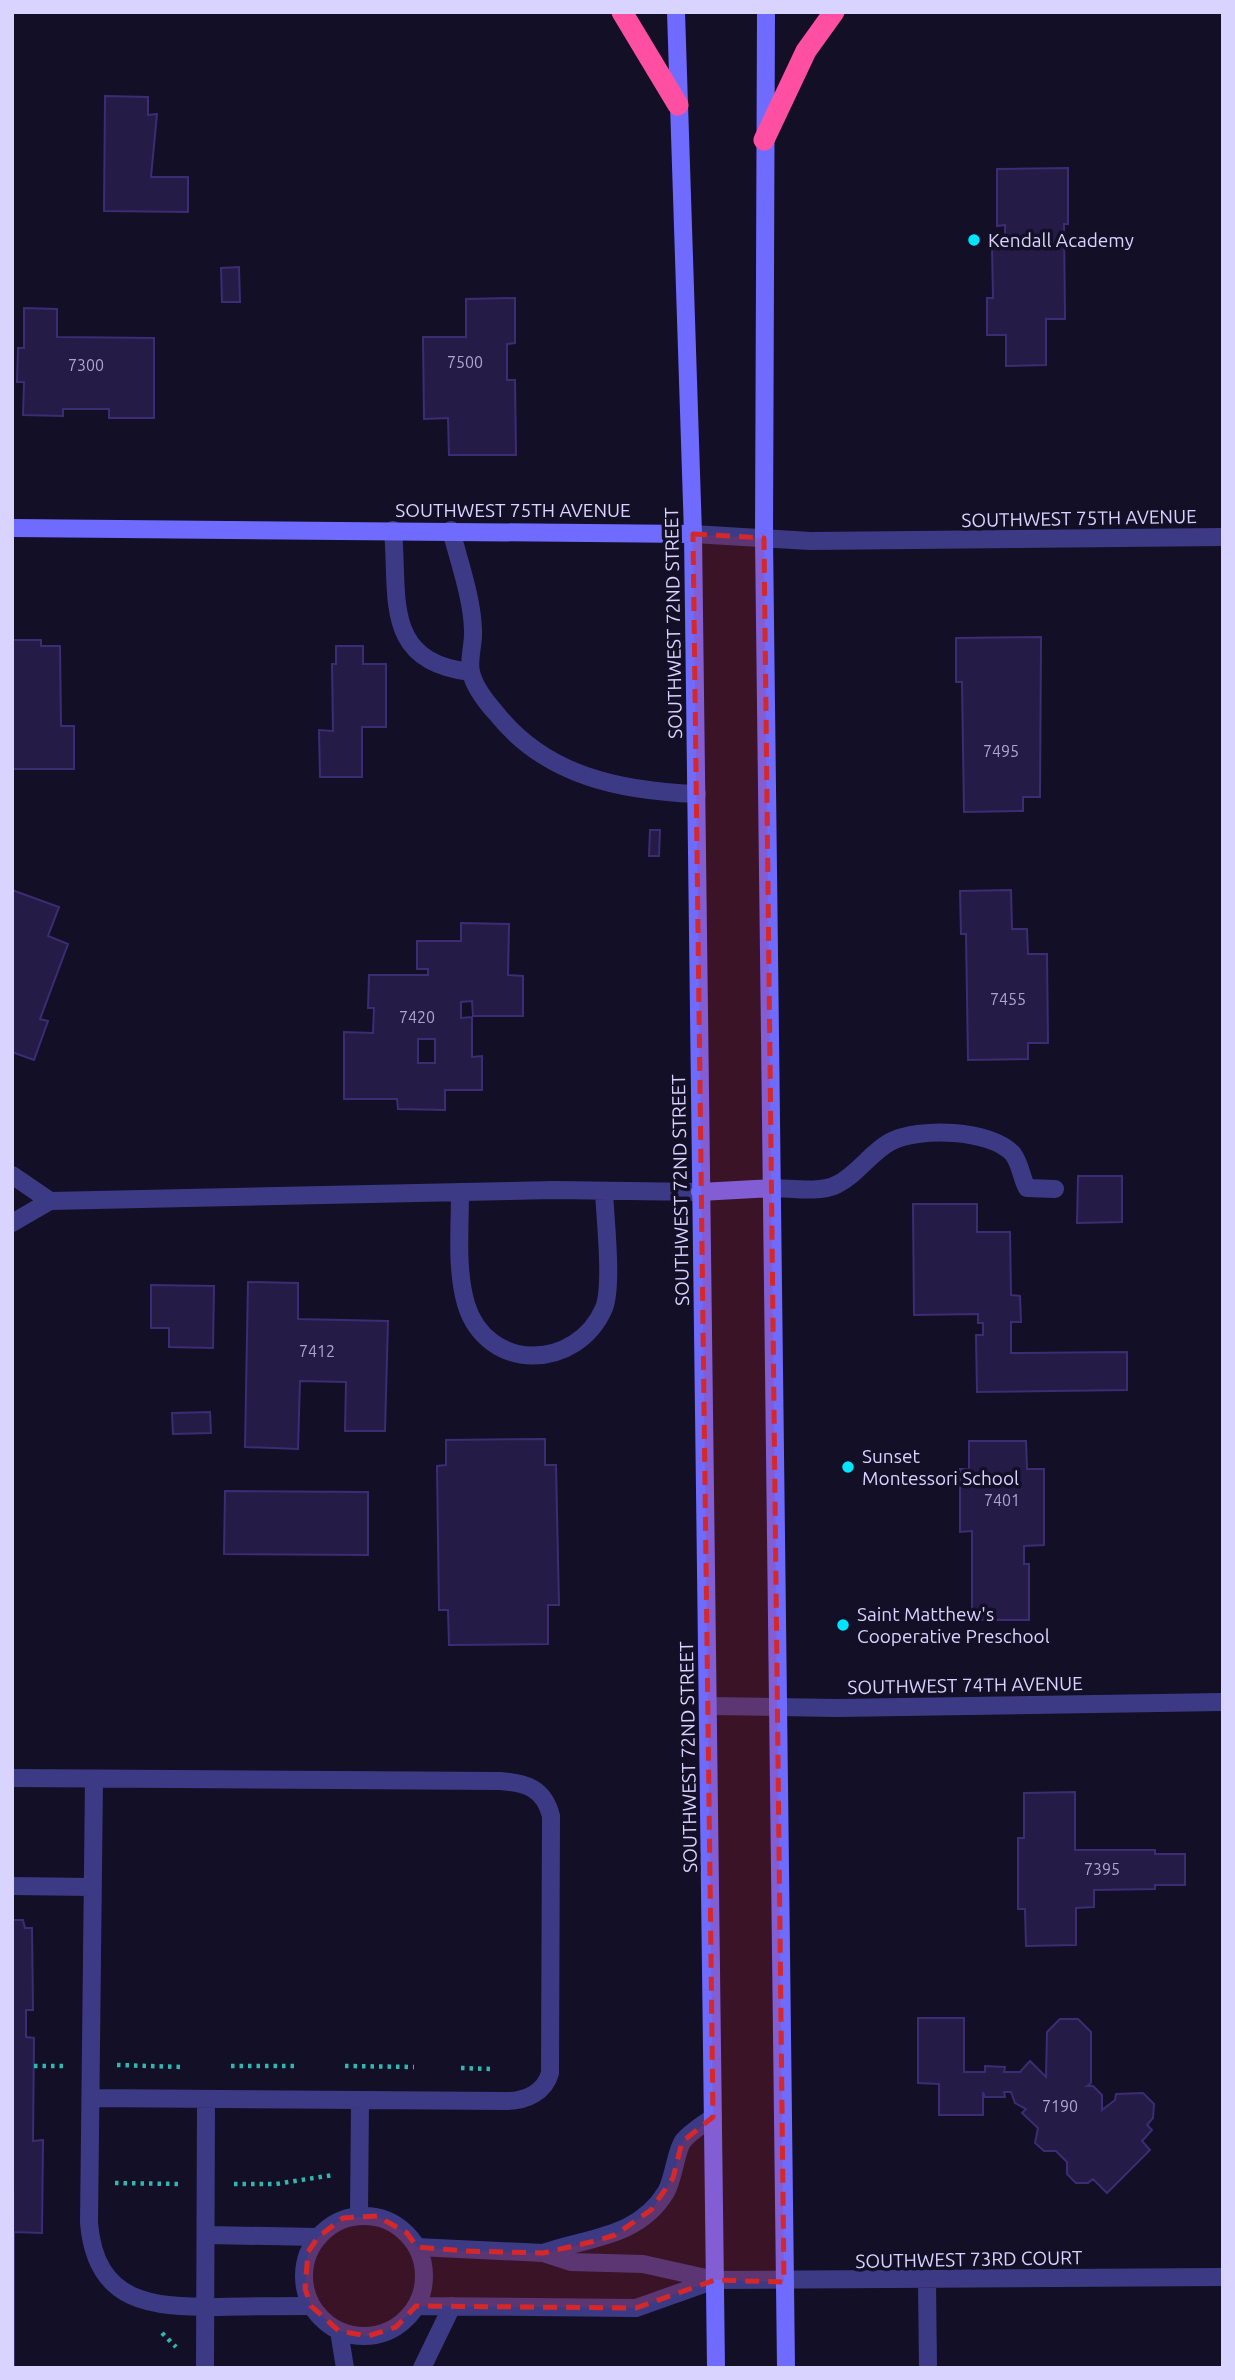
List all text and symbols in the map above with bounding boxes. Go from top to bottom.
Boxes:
place label: Kendall Academy [988,229,1134,251]
marker: Kendall Academy [966,232,982,248]
house number: 7500 [447,353,483,371]
house number: 7300 [68,356,104,374]
street label: SOUTHWEST 75TH AVENUE [395,499,631,521]
street label: SOUTHWEST 75TH AVENUE [961,505,1197,531]
street label: SOUTHWEST 72ND STREET [660,507,686,739]
house number: 7495 [983,742,1019,760]
house number: 7455 [990,990,1026,1008]
house number: 7420 [399,1008,435,1026]
street label: SOUTHWEST 72ND STREET [667,1074,693,1306]
house number: 7412 [299,1342,335,1360]
place label: Sunset Montessori School [862,1445,1019,1489]
marker: Sunset Montessori School [840,1459,856,1475]
house number: 7401 [984,1491,1020,1509]
place label: Saint Matthew's Cooperative Preschool [857,1603,1050,1647]
marker: Saint Matthew's Cooperative Preschool [835,1617,851,1633]
street label: SOUTHWEST 72ND STREET [675,1641,701,1873]
street label: SOUTHWEST 74TH AVENUE [847,1672,1083,1698]
house number: 7395 [1084,1860,1120,1878]
house number: 7190 [1042,2097,1078,2115]
street label: SOUTHWEST 73RD COURT [855,2246,1083,2272]

